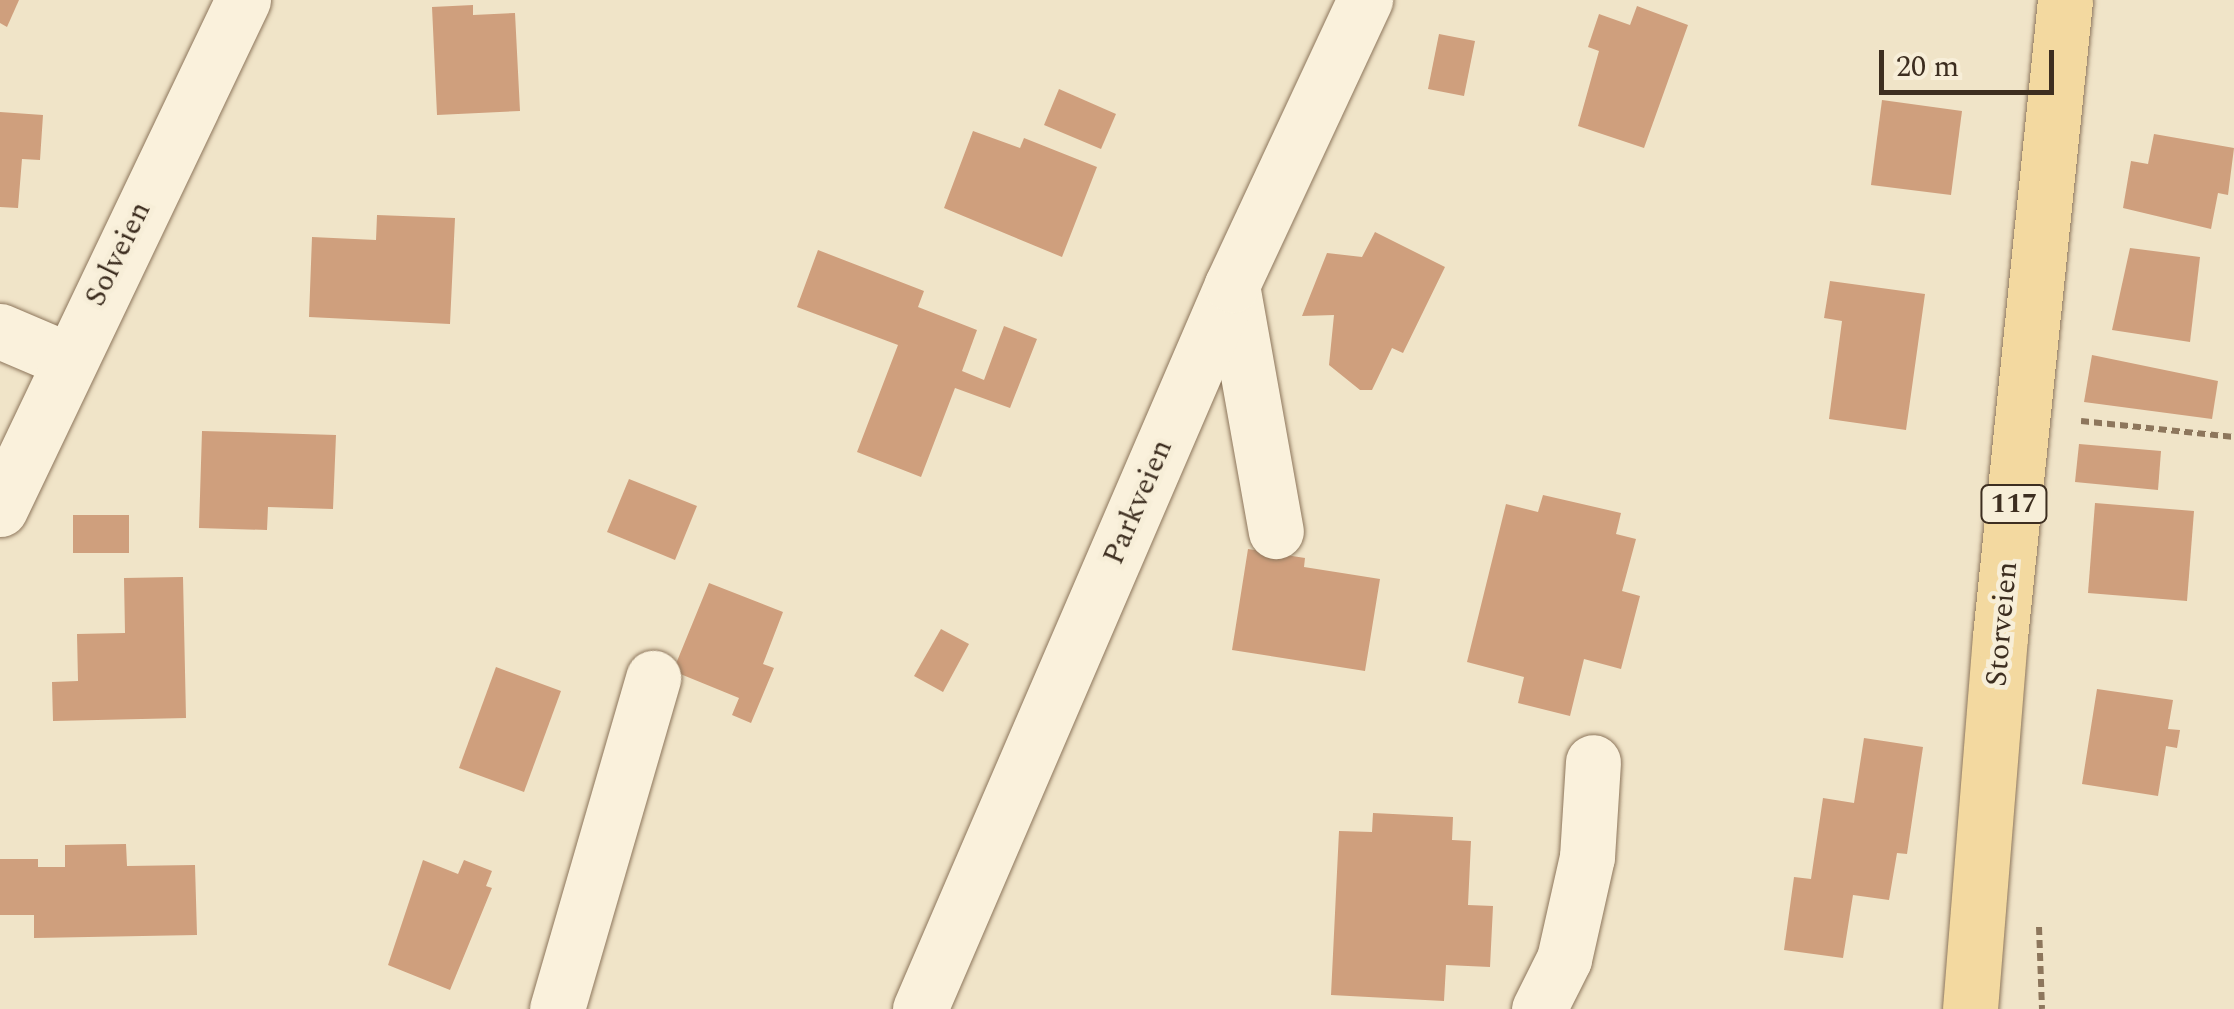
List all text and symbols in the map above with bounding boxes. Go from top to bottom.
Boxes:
scale bar [1884,30,2059,92]
text: 20 m [1896,44,1959,90]
street label: Solveien [77,196,159,312]
street label: Parkveien [1096,434,1180,570]
road number: 117 [1979,481,2049,527]
street label: Storveien [1979,560,2025,688]

